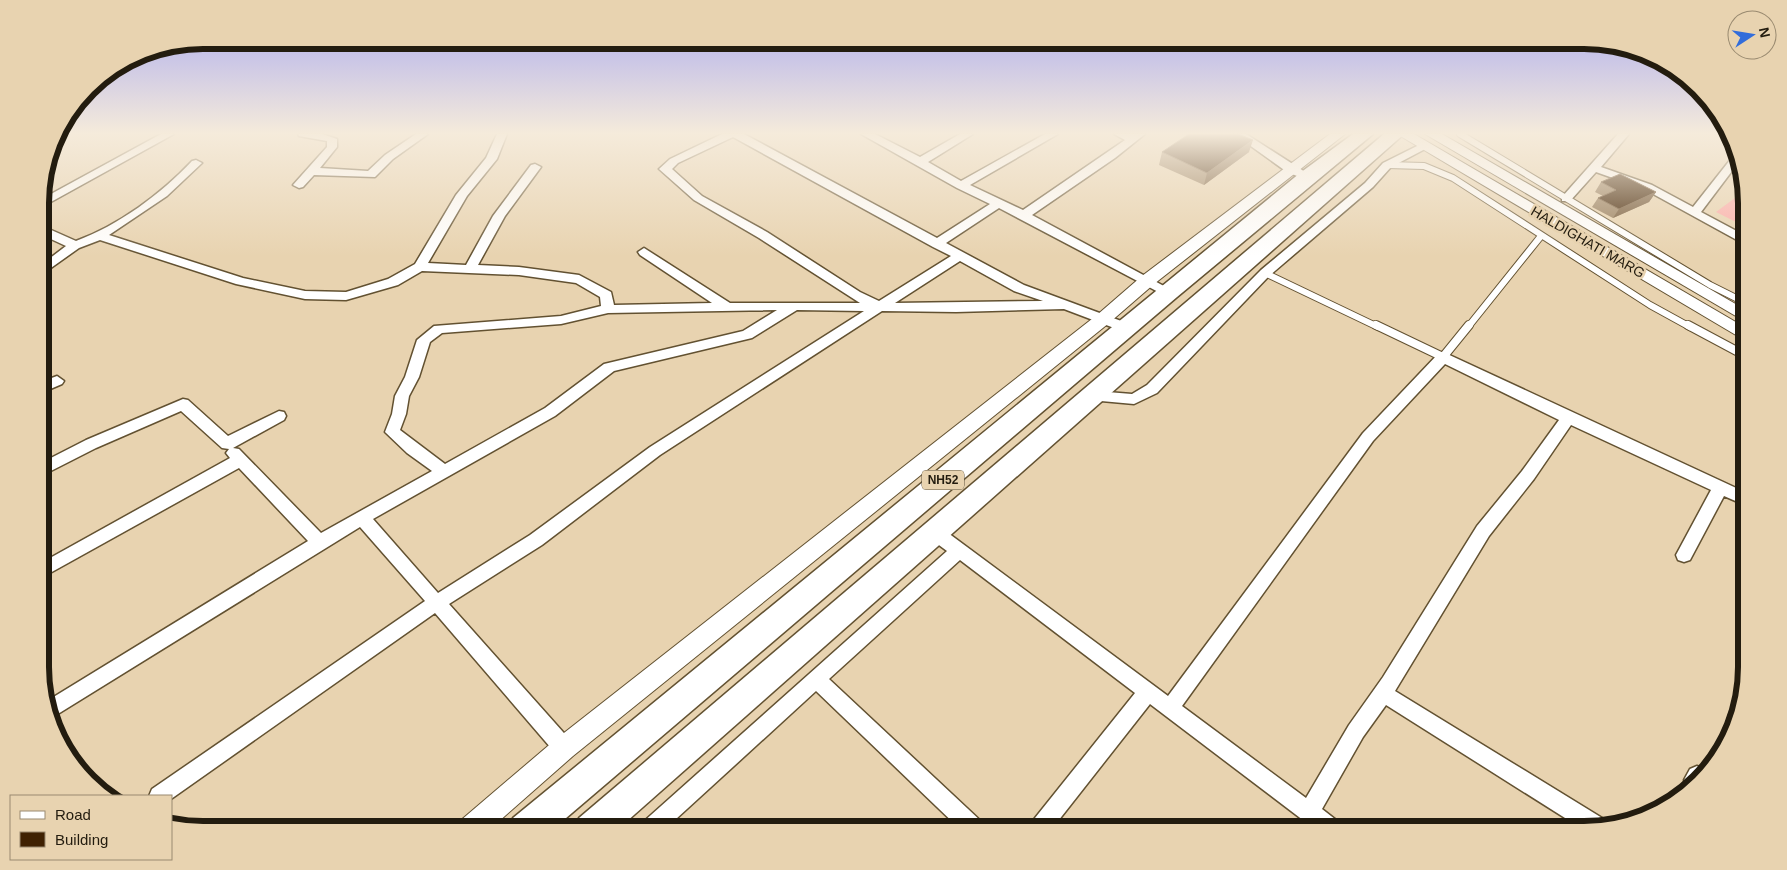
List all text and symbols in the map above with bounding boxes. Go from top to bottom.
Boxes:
north arrow [1727,10,1777,60]
text: N [1756,26,1774,39]
street label: HALDIGHATI MARG [1528,203,1648,281]
road number: NH52 [922,470,964,490]
legend [10,795,172,860]
text: Road [55,806,91,823]
text: Building [55,831,108,848]

